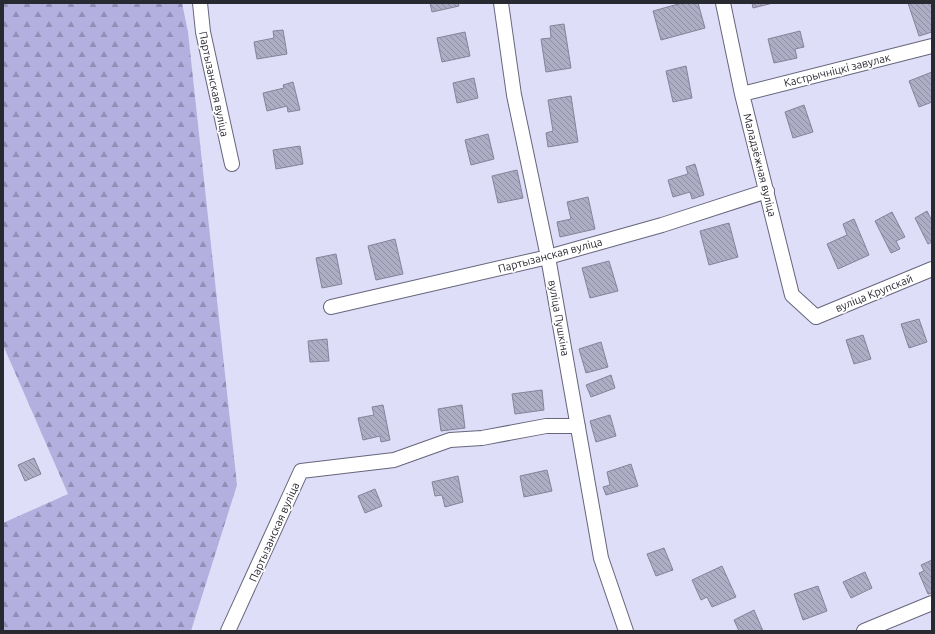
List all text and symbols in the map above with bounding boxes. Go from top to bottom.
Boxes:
street label: Партызанская вуліца [197,30,231,138]
street label: Кастрычніцкі завулак [783,51,892,89]
street label: Маладзёжная вуліца [741,112,779,218]
street label: Партызанская вуліца [497,235,603,275]
street label: вуліца Крупскай [833,272,915,314]
street label: вуліца Пушкіна [546,279,572,357]
street label: Партызанская вуліца [247,481,301,583]

